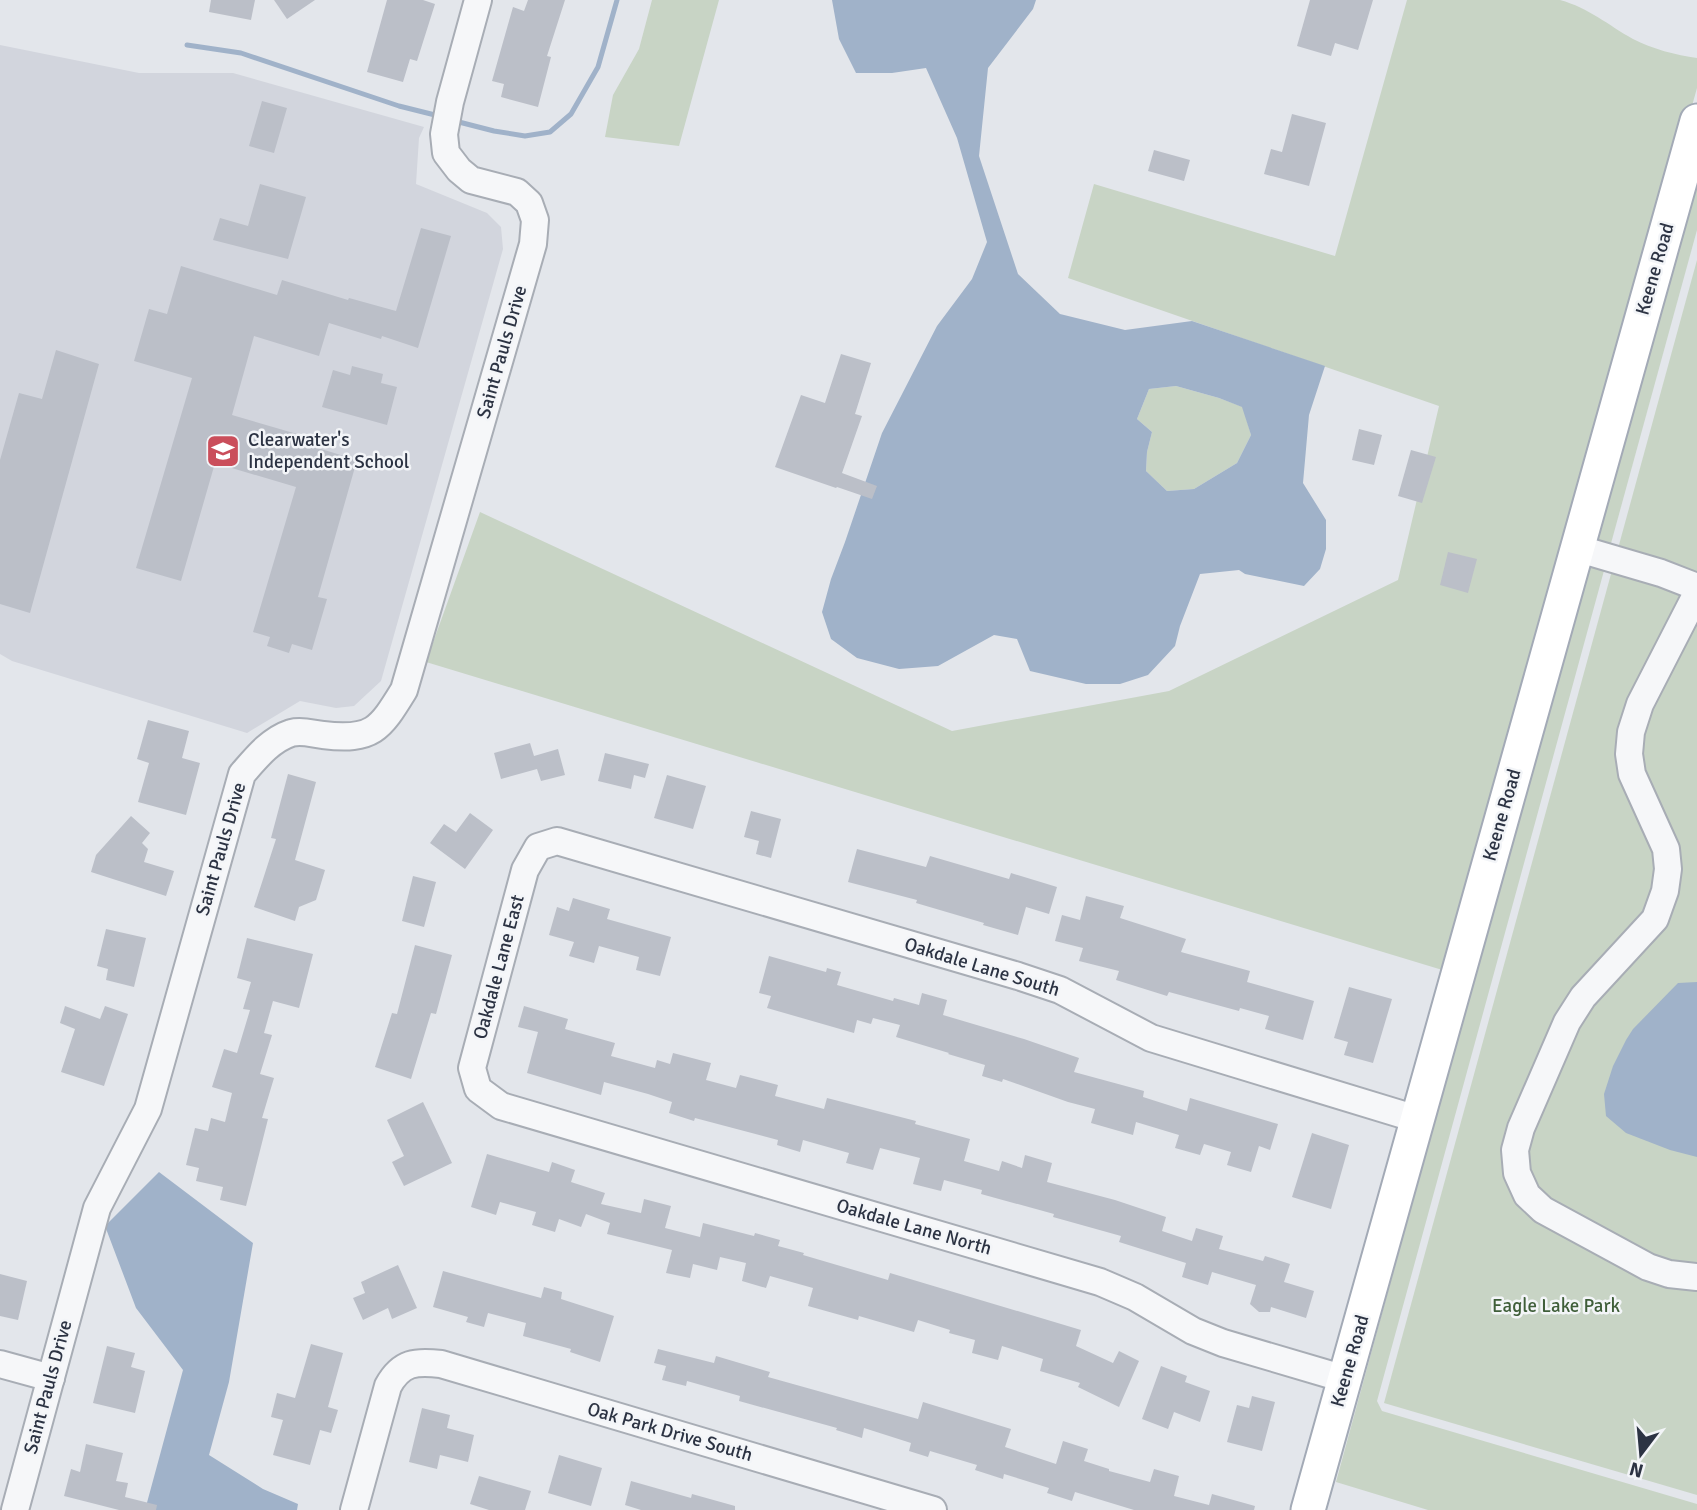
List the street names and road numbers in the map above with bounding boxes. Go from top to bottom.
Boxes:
street label: Keene Road [1630,220,1680,318]
street label: Saint Pauls Drive [472,283,532,421]
street label: Keene Road [1477,766,1527,864]
street label: Saint Pauls Drive [191,780,251,918]
street label: Oakdale Lane East [468,892,530,1042]
street label: Oakdale Lane South [901,932,1063,1002]
street label: Oakdale Lane North [834,1193,994,1261]
street label: Keene Road [1325,1312,1375,1410]
street label: Saint Pauls Drive [19,1317,77,1457]
street label: Oak Park Drive South [585,1397,755,1467]

